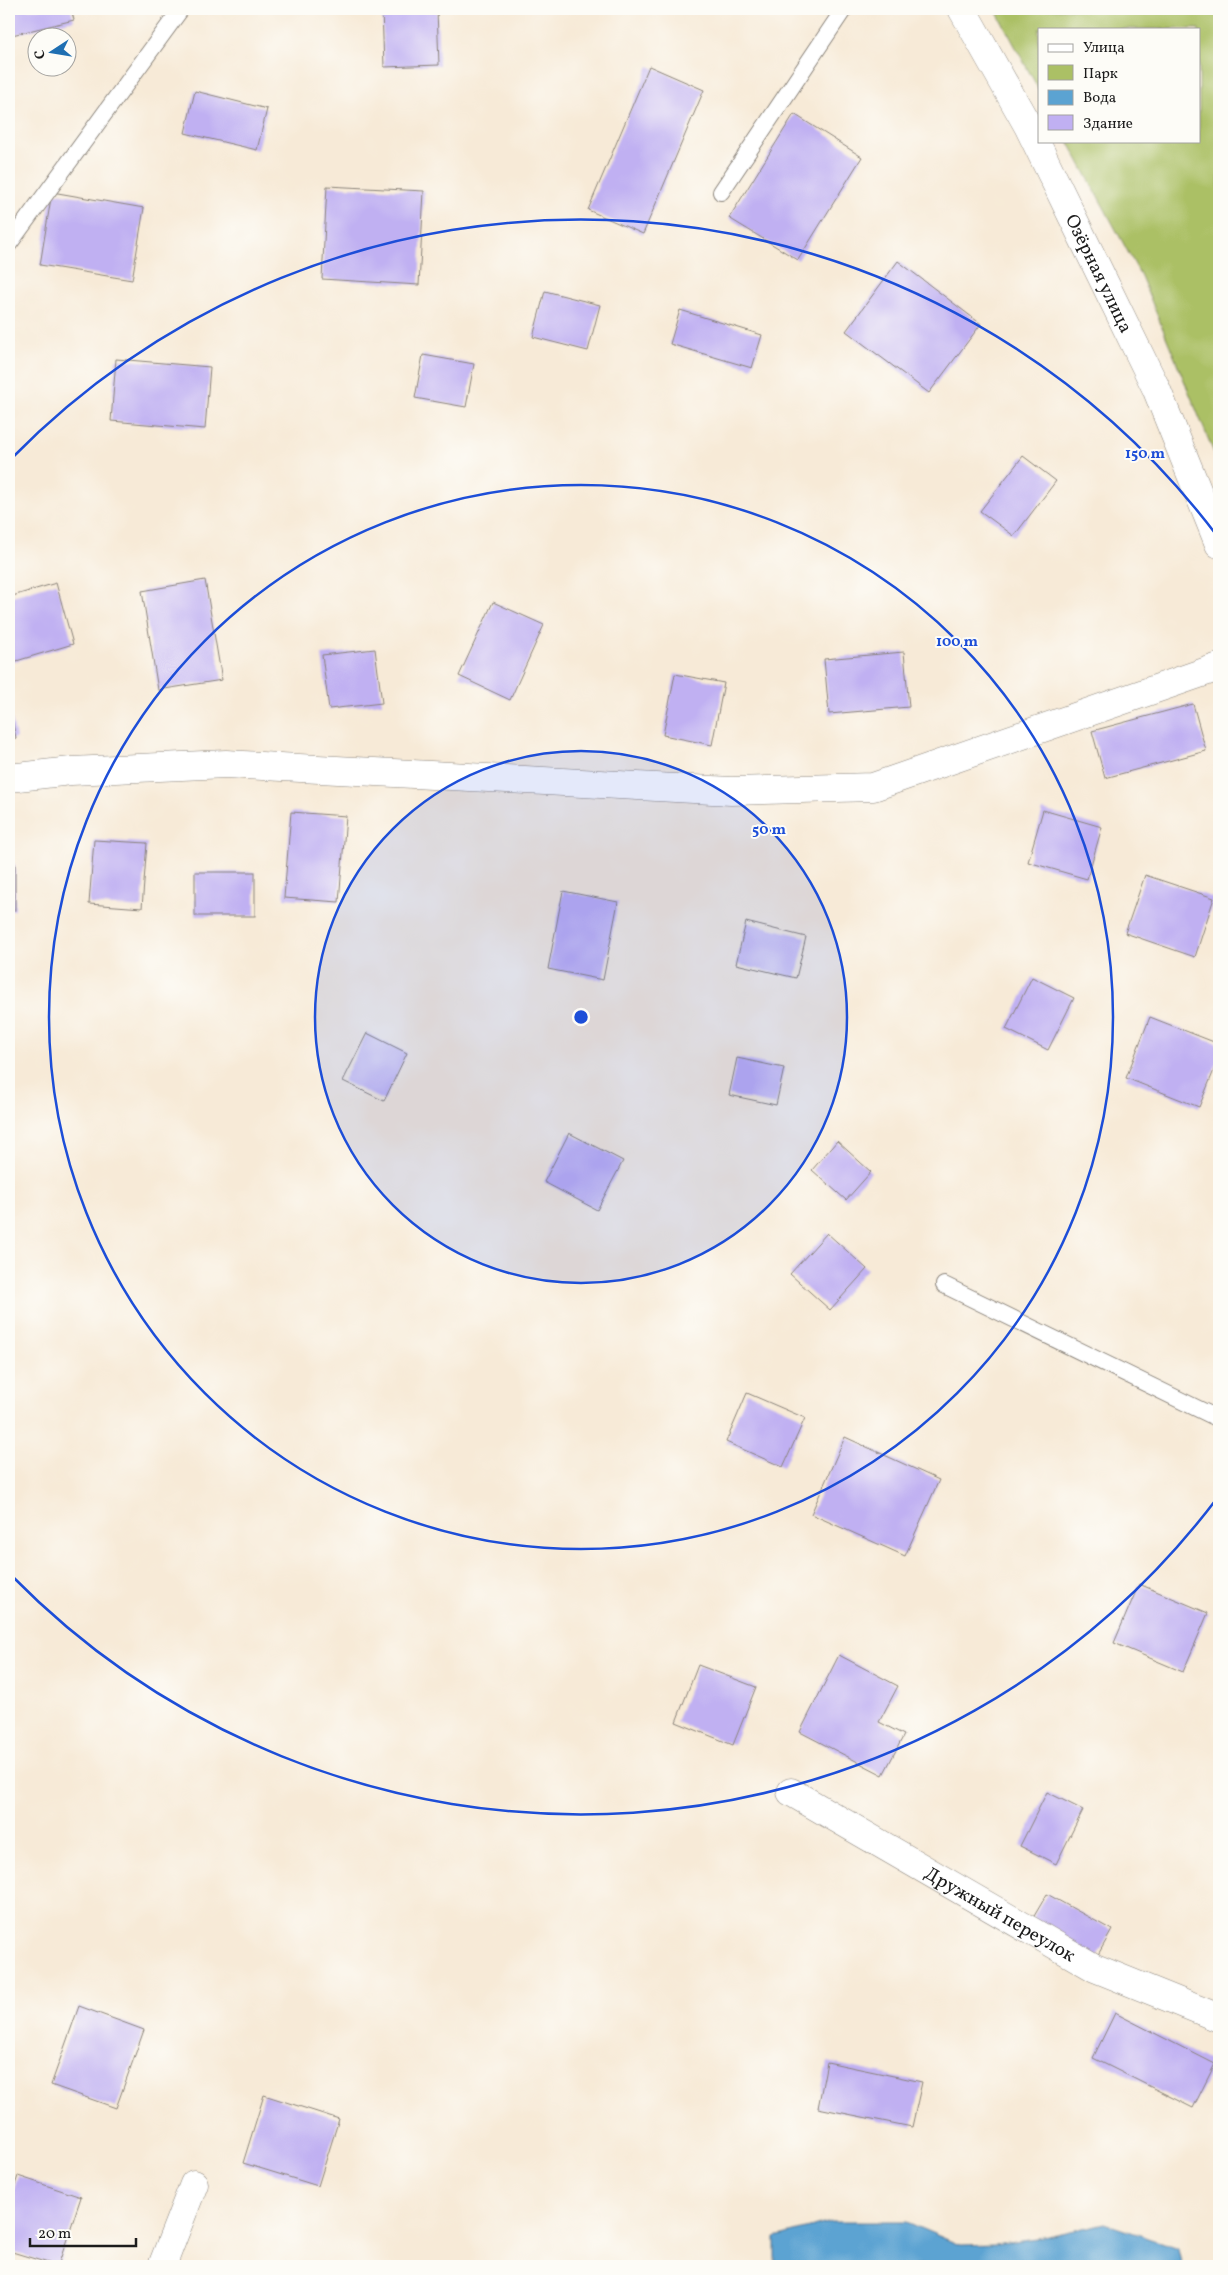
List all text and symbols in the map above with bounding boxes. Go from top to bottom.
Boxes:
north arrow [28,28,78,78]
legend [1038,28,1200,142]
text: Улица [1083,38,1125,59]
text: С [31,48,51,61]
text: Парк [1083,64,1118,85]
text: Вода [1083,88,1116,109]
text: Здание [1083,114,1133,135]
street label: Озёрная улица [1058,210,1138,338]
text: 150 m [1125,444,1165,465]
text: 100 m [936,632,979,653]
text: 50 m [752,820,786,841]
centre of rings [572,1008,590,1026]
street label: Дружный переулок [919,1861,1080,1969]
scale bar [30,2215,136,2247]
text: 20 m [38,2224,71,2245]

